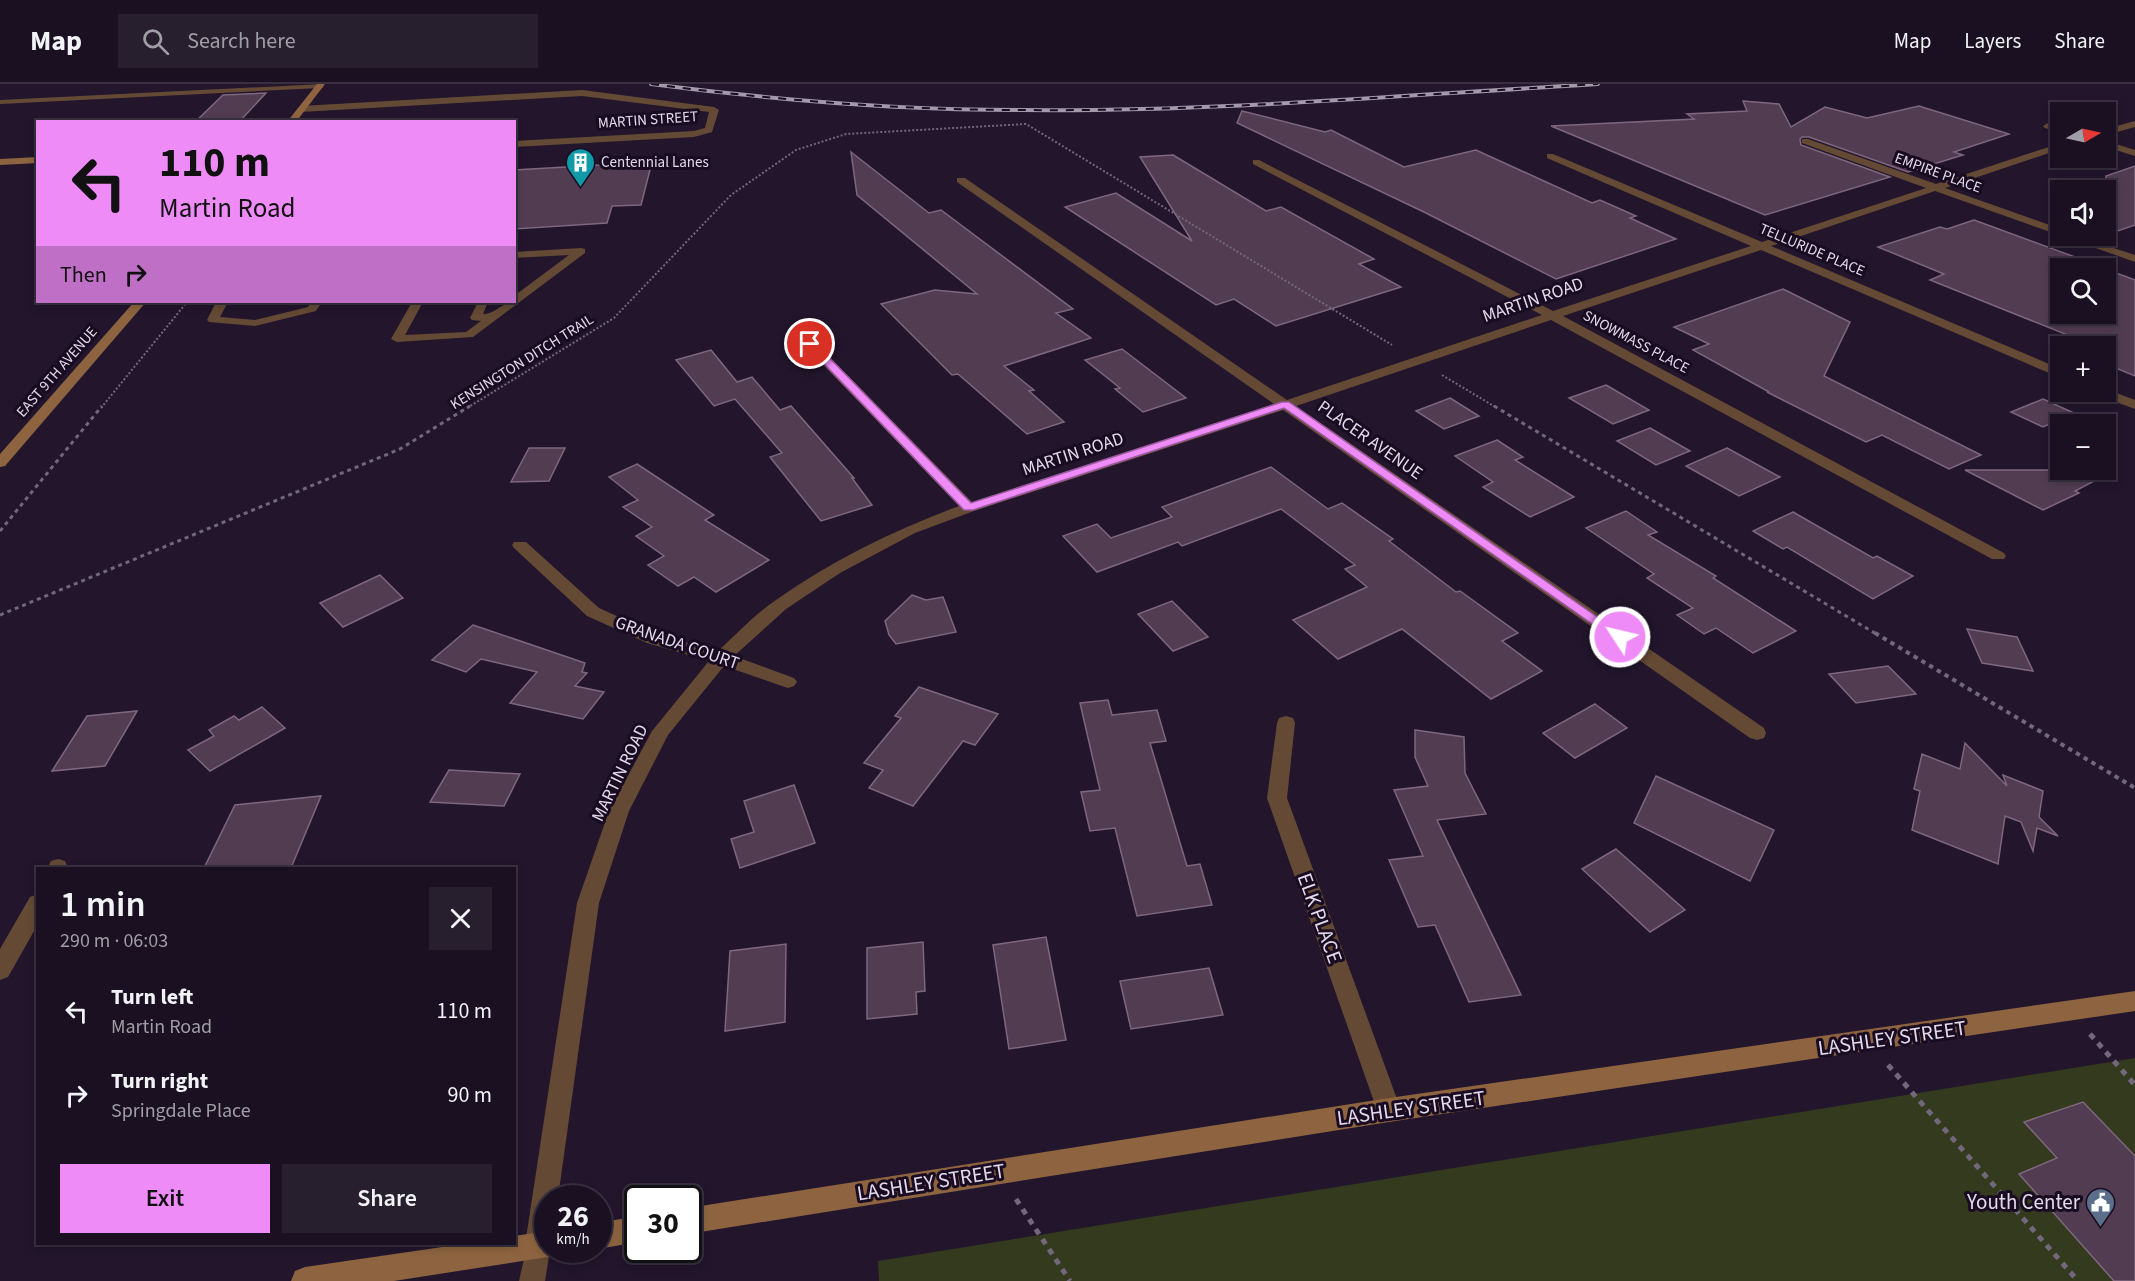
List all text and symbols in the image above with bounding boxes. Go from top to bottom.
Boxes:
search box [118,14,538,68]
text: Map [30,21,82,61]
icon: search [139,25,172,58]
text: Search here [187,25,296,57]
text: Map [1894,26,1931,56]
text: Layers [1964,26,2021,56]
text: Share [2054,26,2105,56]
north arrow [2050,102,2116,168]
map controls [2050,102,2116,480]
street label: MARTIN STREET [597,106,699,134]
text: 110 m [159,133,270,193]
icon: left [60,144,138,222]
building icon: Centennial Lanes [564,146,596,188]
street label: EMPIRE PLACE [1892,148,1984,198]
place label: Centennial Lanes [601,152,709,173]
button: sound [2050,180,2116,246]
text: Martin Road [159,189,296,228]
street label: TELLURIDE PLACE [1756,218,1868,282]
icon: right [119,258,152,291]
button: search [2050,258,2116,324]
text: Then [60,259,107,291]
street label: MARTIN ROAD [1479,271,1587,329]
street label: SNOWMASS PLACE [1579,305,1693,379]
street label: KENSINGTON DITCH TRAIL [446,309,598,415]
pin [784,318,835,369]
street label: EAST 9TH AVENUE [12,322,102,422]
icon: arrive [793,327,826,360]
button: + [2050,336,2116,402]
street label: PLACER AVENUE [1312,394,1428,486]
button: − [2050,414,2116,480]
street label: MARTIN ROAD [1019,426,1127,482]
position arrow [1588,605,1652,669]
street label: GRANADA COURT [612,610,743,676]
street label: MARTIN ROAD [586,720,654,826]
street label: ELK PLACE [1290,869,1350,967]
text: 1 min [60,879,146,930]
button: close [429,887,492,950]
text: 290 m · 06:03 [60,927,168,955]
text: Turn left [111,981,193,1013]
icon: left [60,995,93,1028]
text: 110 m [437,995,492,1027]
text: Martin Road [111,1013,212,1041]
street label: LASHLEY STREET [1816,1013,1968,1063]
text: Turn right [111,1065,208,1097]
icon: right [60,1079,93,1112]
text: 90 m [447,1079,492,1111]
street label: LASHLEY STREET [1335,1083,1487,1133]
text: Springdale Place [111,1097,251,1125]
street label: LASHLEY STREET [855,1155,1007,1209]
button: Exit [60,1164,270,1233]
button: Share [282,1164,492,1233]
speed limit sign: 30 [624,1185,702,1263]
public building icon: Youth Center [2085,1186,2117,1228]
place label: Youth Center [1966,1187,2081,1217]
text: 26 [557,1195,589,1238]
text: km/h [556,1229,590,1250]

